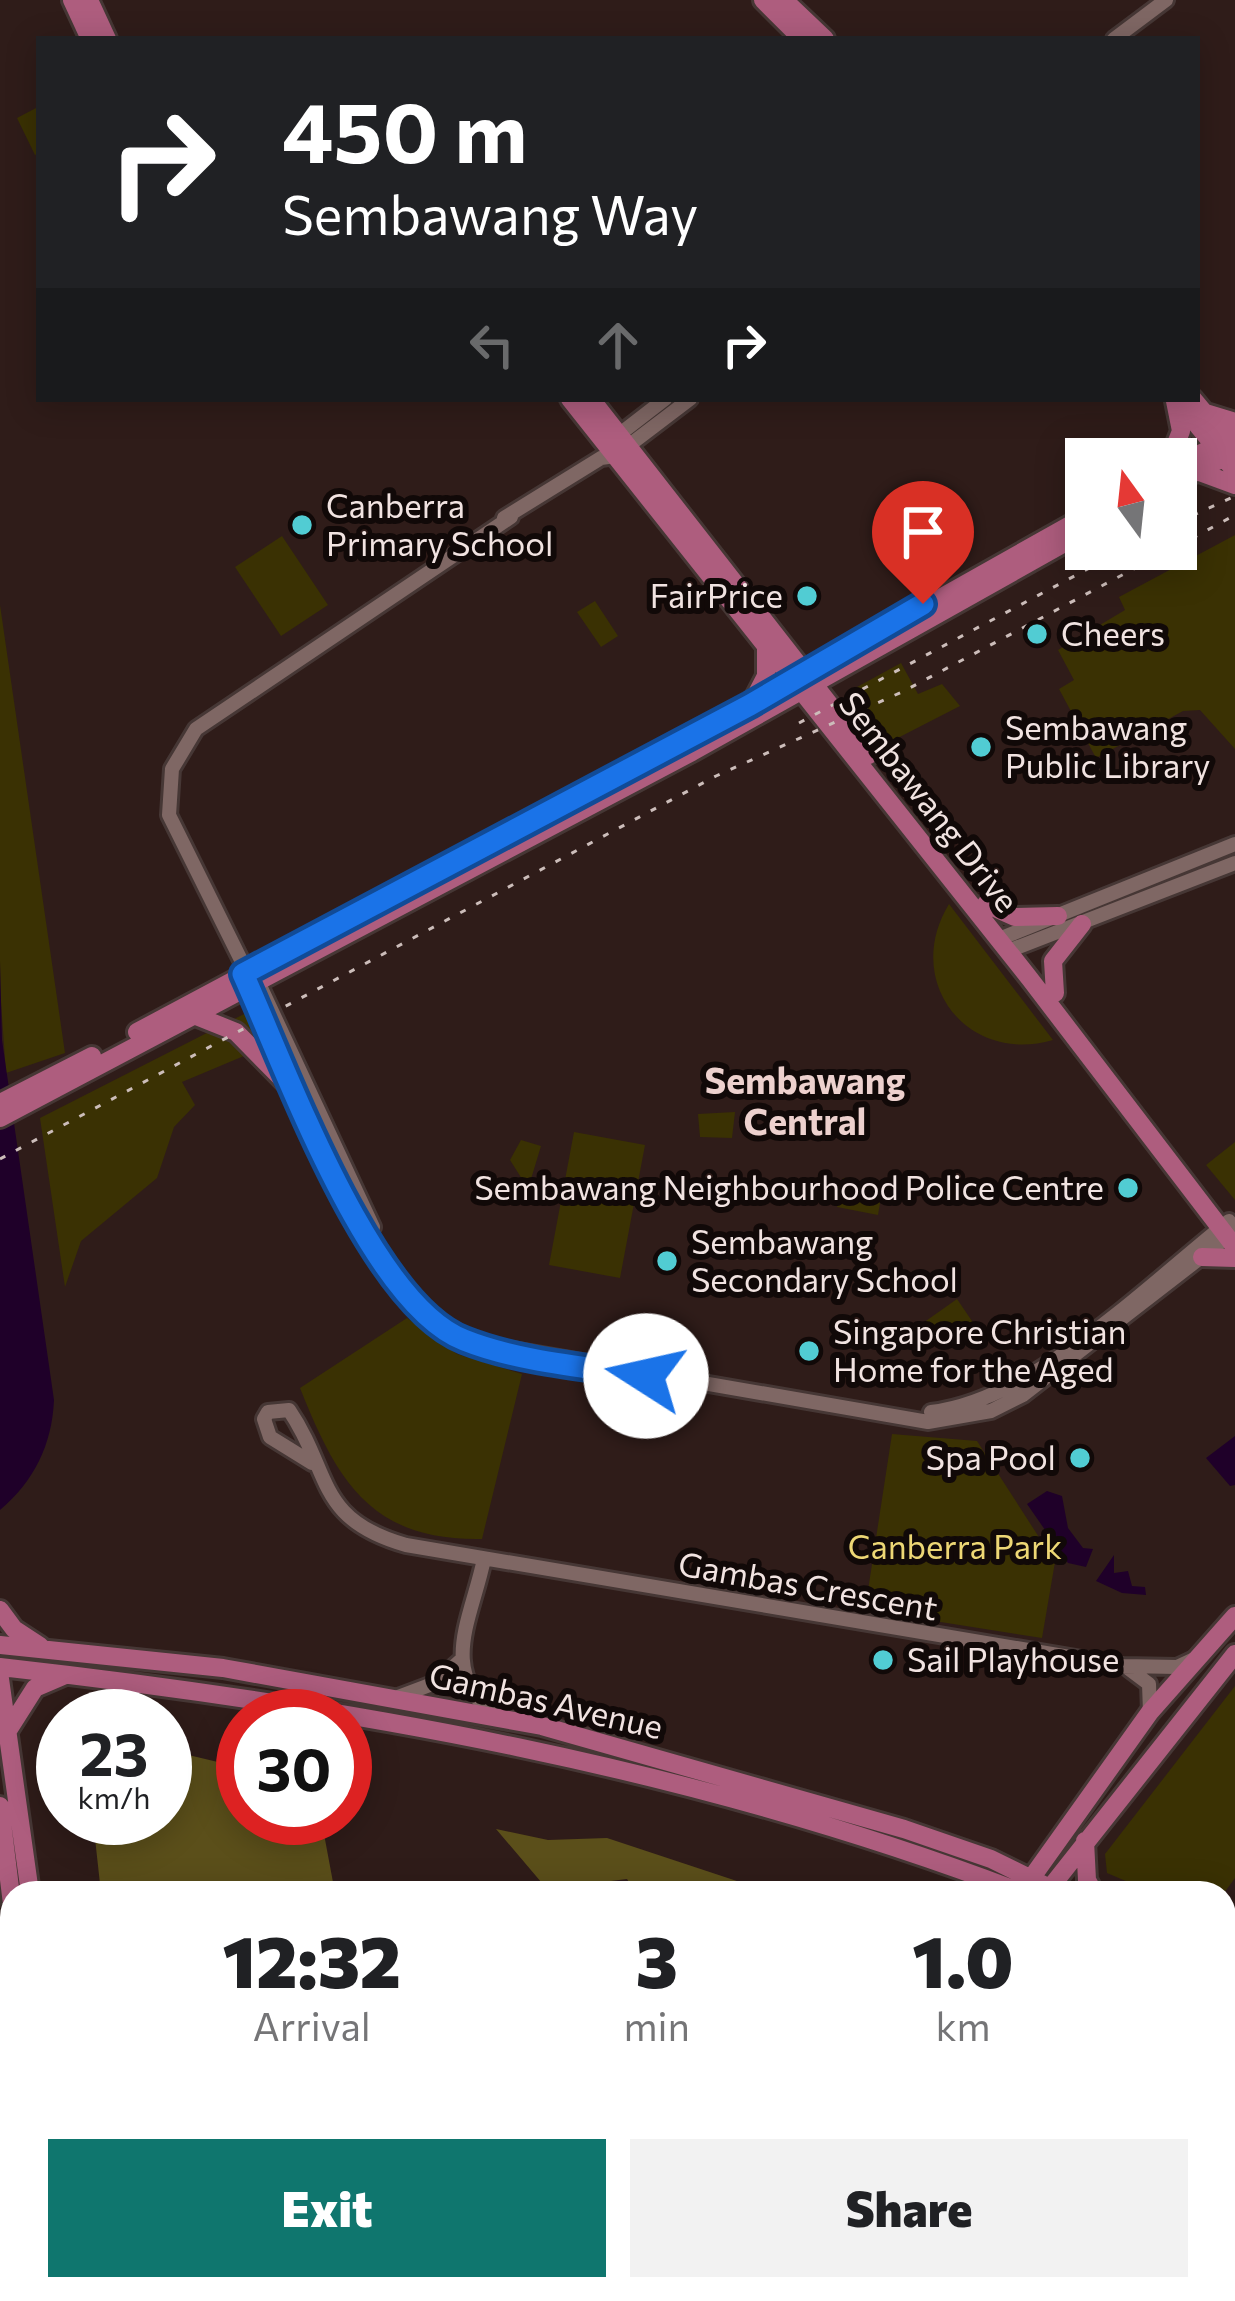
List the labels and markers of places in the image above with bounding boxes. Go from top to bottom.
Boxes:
pin [872,481,974,604]
place label: Canberra Primary School [326,484,553,563]
marker: Canberra Primary School [289,512,315,538]
place label: FairPrice [650,574,783,615]
marker: FairPrice [794,583,820,609]
place label: Cheers [1061,612,1165,653]
marker: Cheers [1024,621,1050,647]
place label: Sembawang Public Library [1005,706,1210,785]
marker: Sembawang Public Library [968,734,994,760]
place label: Sembawang Neighbourhood Police Centre [474,1166,1104,1207]
marker: Sembawang Neighbourhood Police Centre [1115,1175,1141,1201]
place label: Sembawang Secondary School [691,1220,958,1299]
marker: Sembawang Secondary School [654,1248,680,1274]
place label: Singapore Christian Home for the Aged [833,1310,1127,1389]
marker: Singapore Christian Home for the Aged [796,1338,822,1364]
place label: Spa Pool [926,1436,1056,1477]
marker: Spa Pool [1067,1445,1093,1471]
place label: Sail Playhouse [907,1638,1119,1679]
marker: Sail Playhouse [870,1647,896,1673]

